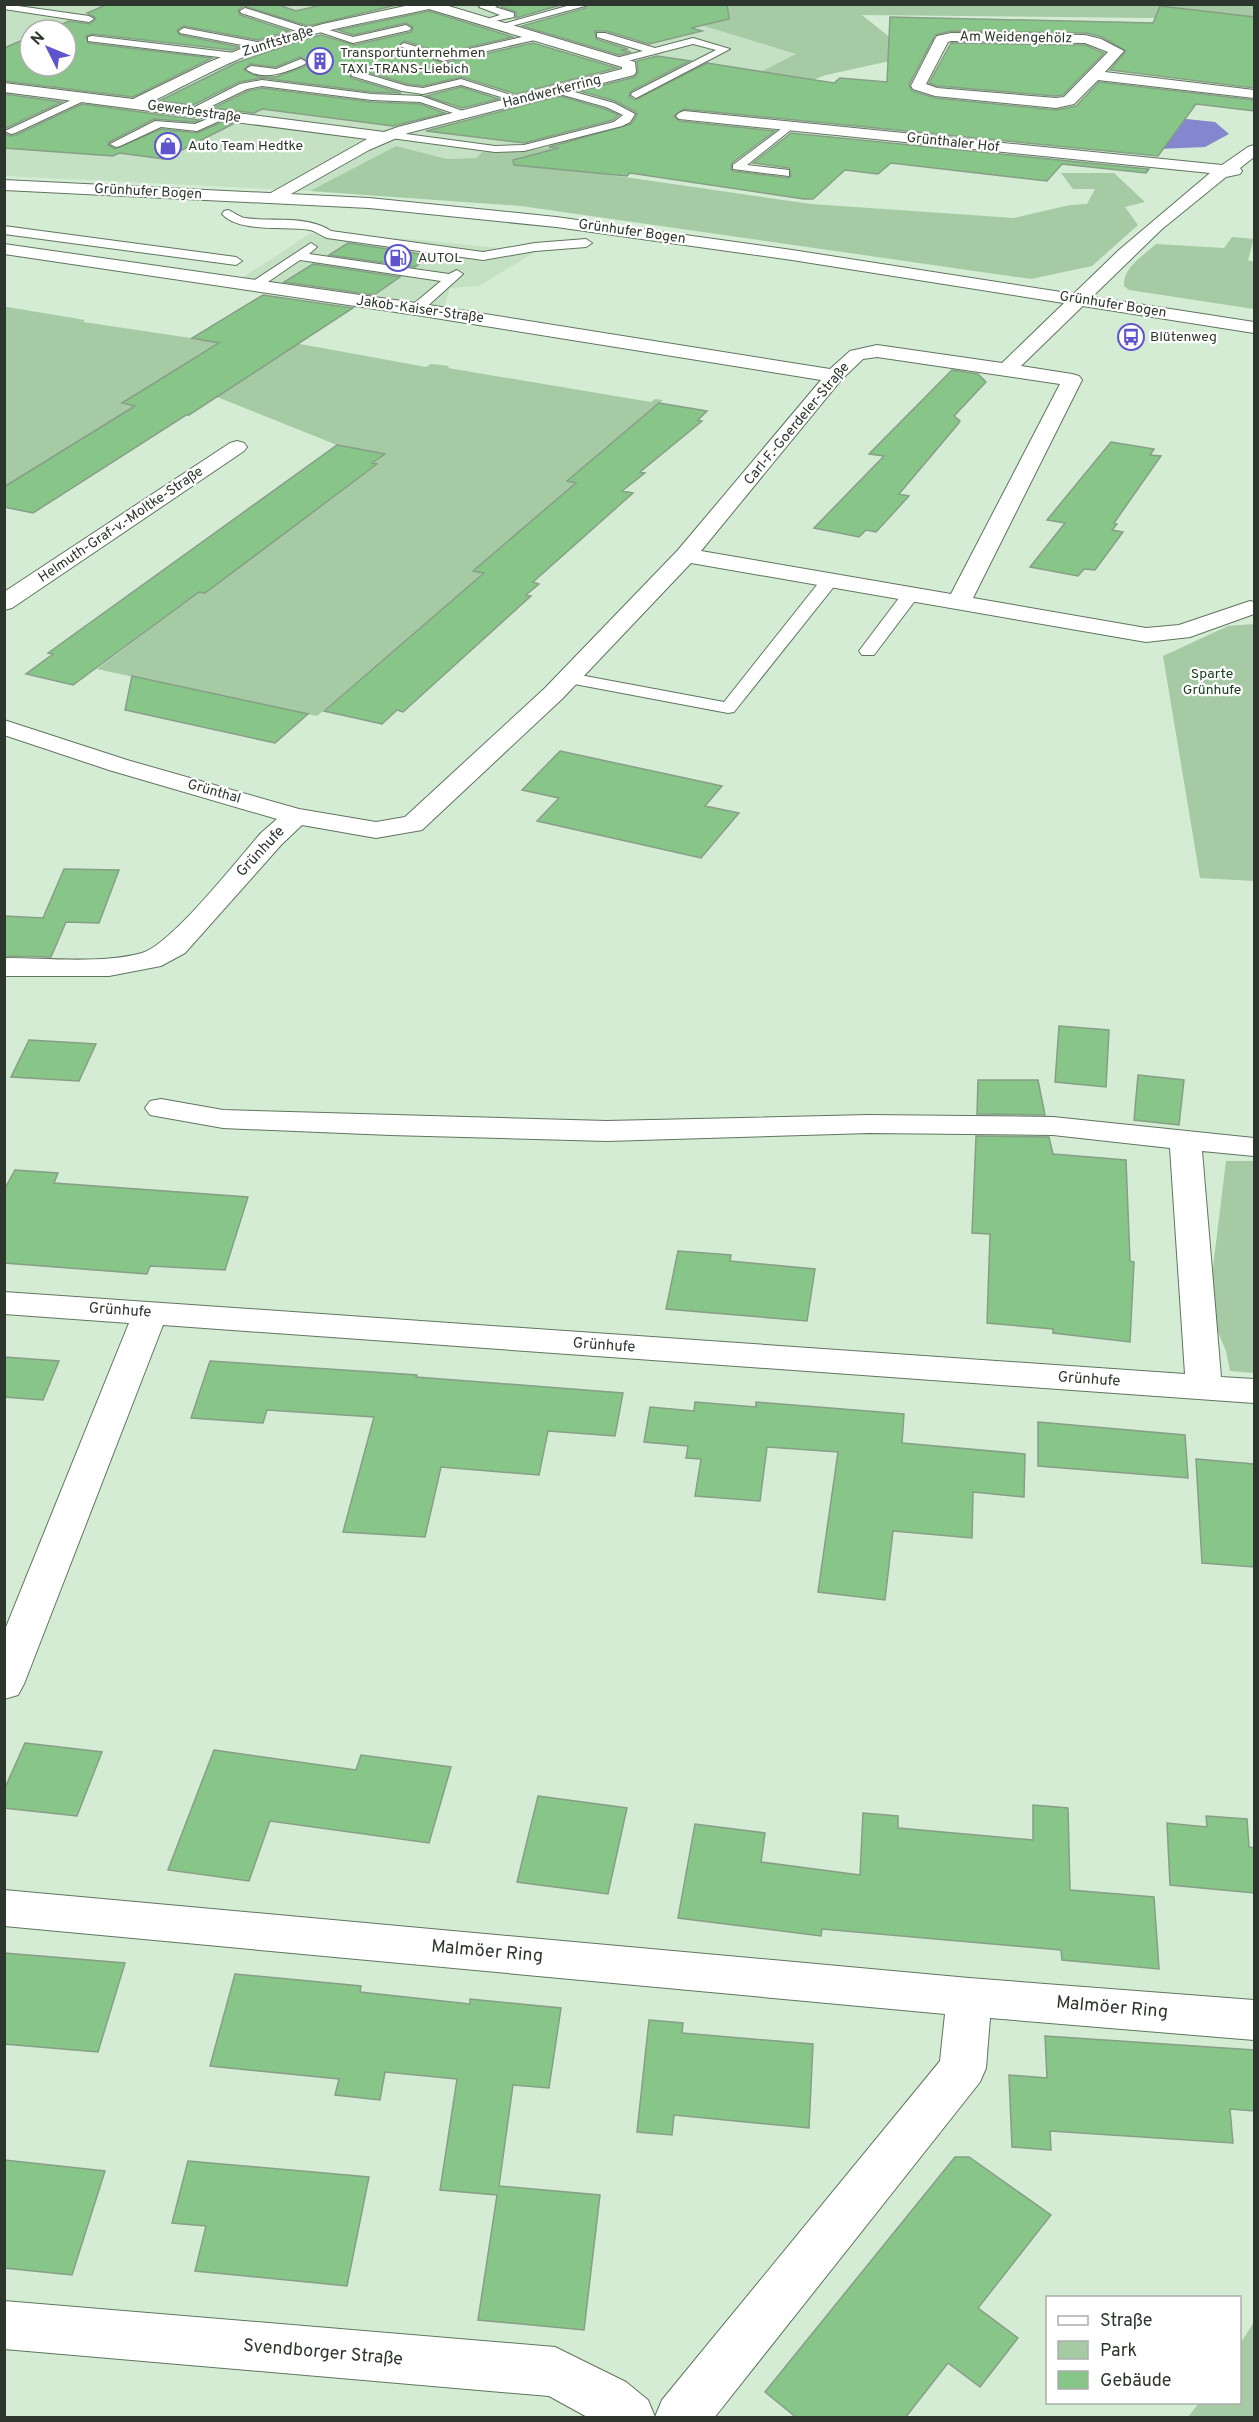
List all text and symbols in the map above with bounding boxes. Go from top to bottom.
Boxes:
north arrow [18,18,78,78]
street label: Zunftstraße [240,23,316,61]
text: N [27,28,50,50]
street label: Am Weidengehölz [960,29,1072,47]
place label: Transportunternehmen TAXI-TRANS-Liebich [340,45,486,78]
building icon: Transportunternehmen TAXI-TRANS-Liebich [305,46,335,76]
street label: Handwerkerring [501,72,603,112]
street label: Gewerbestraße [146,97,242,127]
street label: Grünthaler Hof [906,130,1001,156]
shop icon: Auto Team Hedtke [153,131,183,161]
place label: Auto Team Hedtke [188,138,303,155]
street label: Grünhufer Bogen [94,181,202,203]
street label: Grünhufer Bogen [577,216,687,248]
fuel station icon: AUTOL [383,243,413,273]
place label: AUTOL [418,250,462,267]
street label: Grünhufer Bogen [1058,288,1168,322]
street label: Jakob-Kaiser-Straße [355,293,485,327]
bus stop icon: Blütenweg [1116,322,1146,352]
place label: Blütenweg [1150,329,1217,346]
street label: Carl-F.-Goerdeler-Straße [741,359,853,489]
street label: Helmuth-Graf-v.-Moltke-Straße [35,463,207,587]
park label: Sparte Grünhufe [1183,666,1241,699]
street label: Grünthal [185,776,243,808]
street label: Grünhufe [233,823,289,881]
street label: Grünhufe [88,1299,152,1323]
street label: Grünhufe [572,1334,636,1358]
street label: Grünhufe [1057,1368,1121,1392]
street label: Malmöer Ring [430,1936,544,1968]
street label: Malmöer Ring [1055,1992,1169,2024]
legend [1046,2296,1241,2404]
text: Straße [1100,2310,1152,2333]
street label: Svendborger Straße [242,2335,404,2371]
text: Park [1100,2340,1137,2363]
text: Gebäude [1100,2370,1172,2393]

